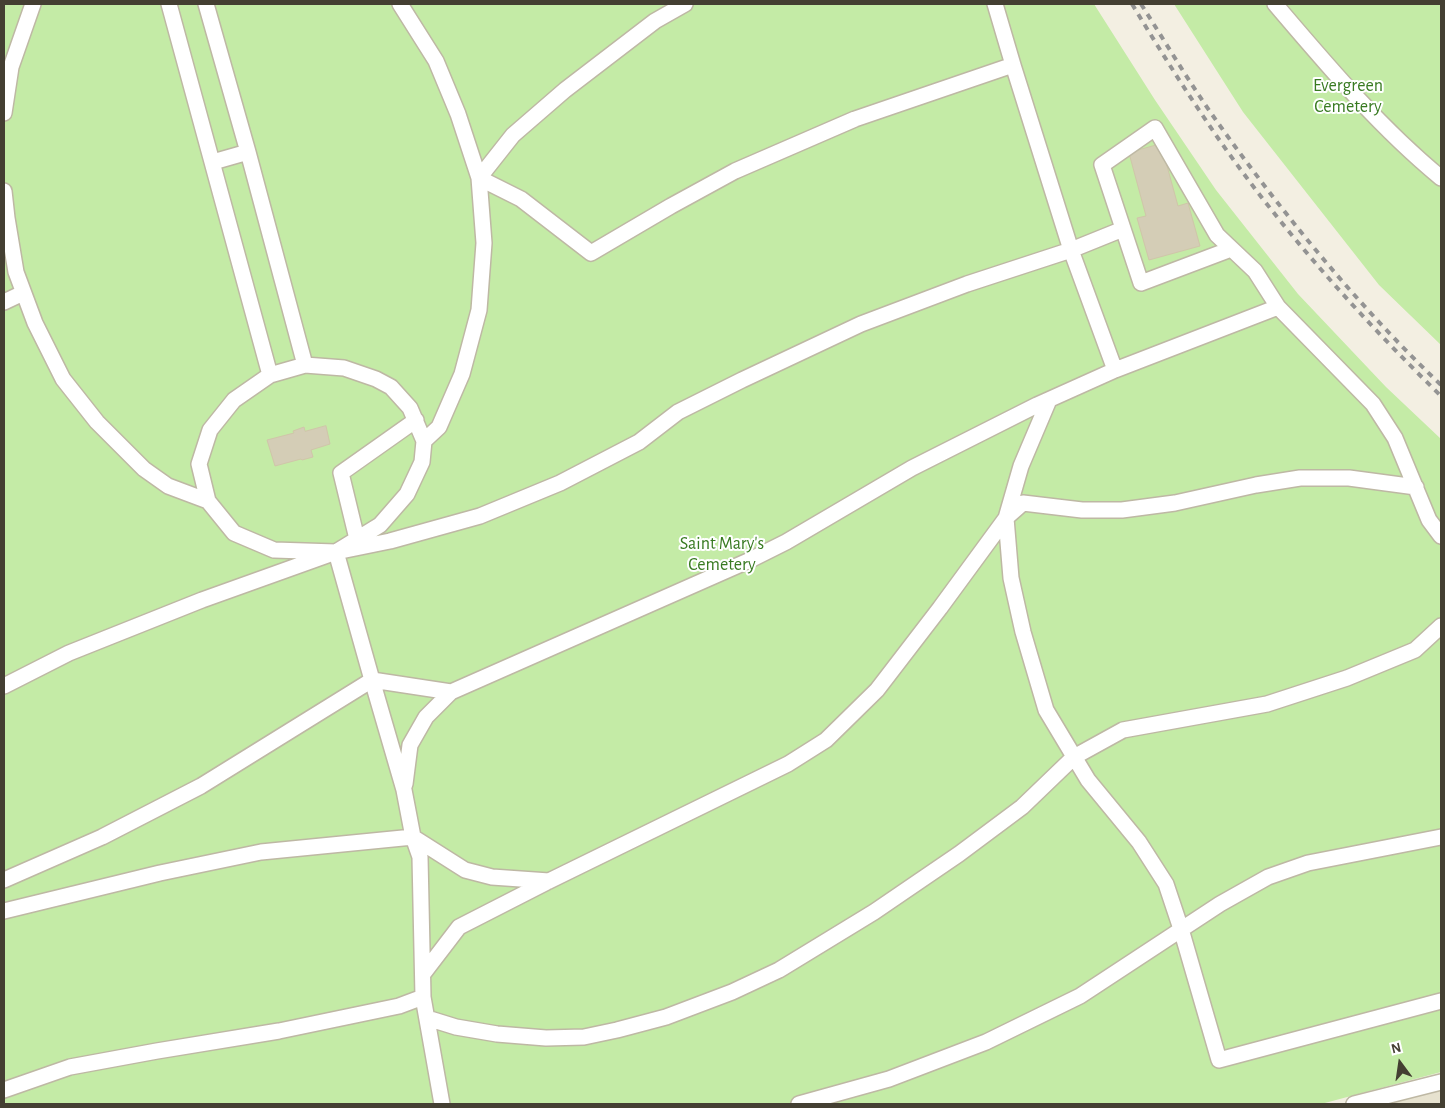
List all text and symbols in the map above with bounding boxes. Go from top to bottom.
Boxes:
park label: Evergreen Cemetery [1313,75,1383,118]
park label: Saint Mary's Cemetery [680,533,764,576]
north arrow [1375,1038,1425,1088]
text: N [1390,1040,1403,1056]

